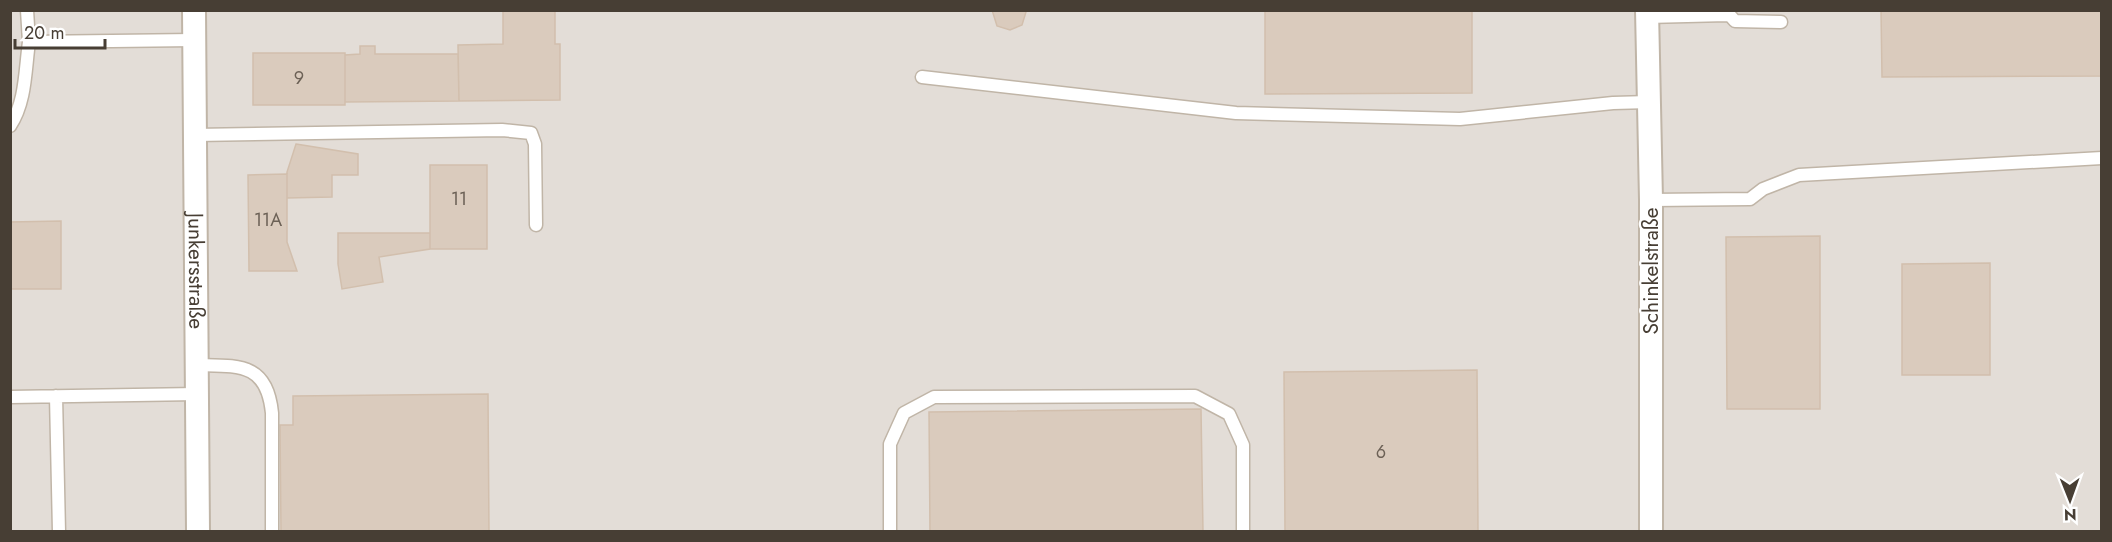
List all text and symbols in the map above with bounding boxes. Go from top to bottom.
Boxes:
scale bar [15,12,105,50]
text: 20 m [24,20,64,46]
house number: 9 [294,65,304,91]
house number: 11 [451,186,467,212]
house number: 11A [254,207,282,233]
street label: Schinkelstraße [1636,207,1666,335]
street label: Junkersstraße [181,210,211,329]
house number: 6 [1376,439,1386,465]
north arrow [2040,470,2100,530]
text: N [2064,503,2077,526]

